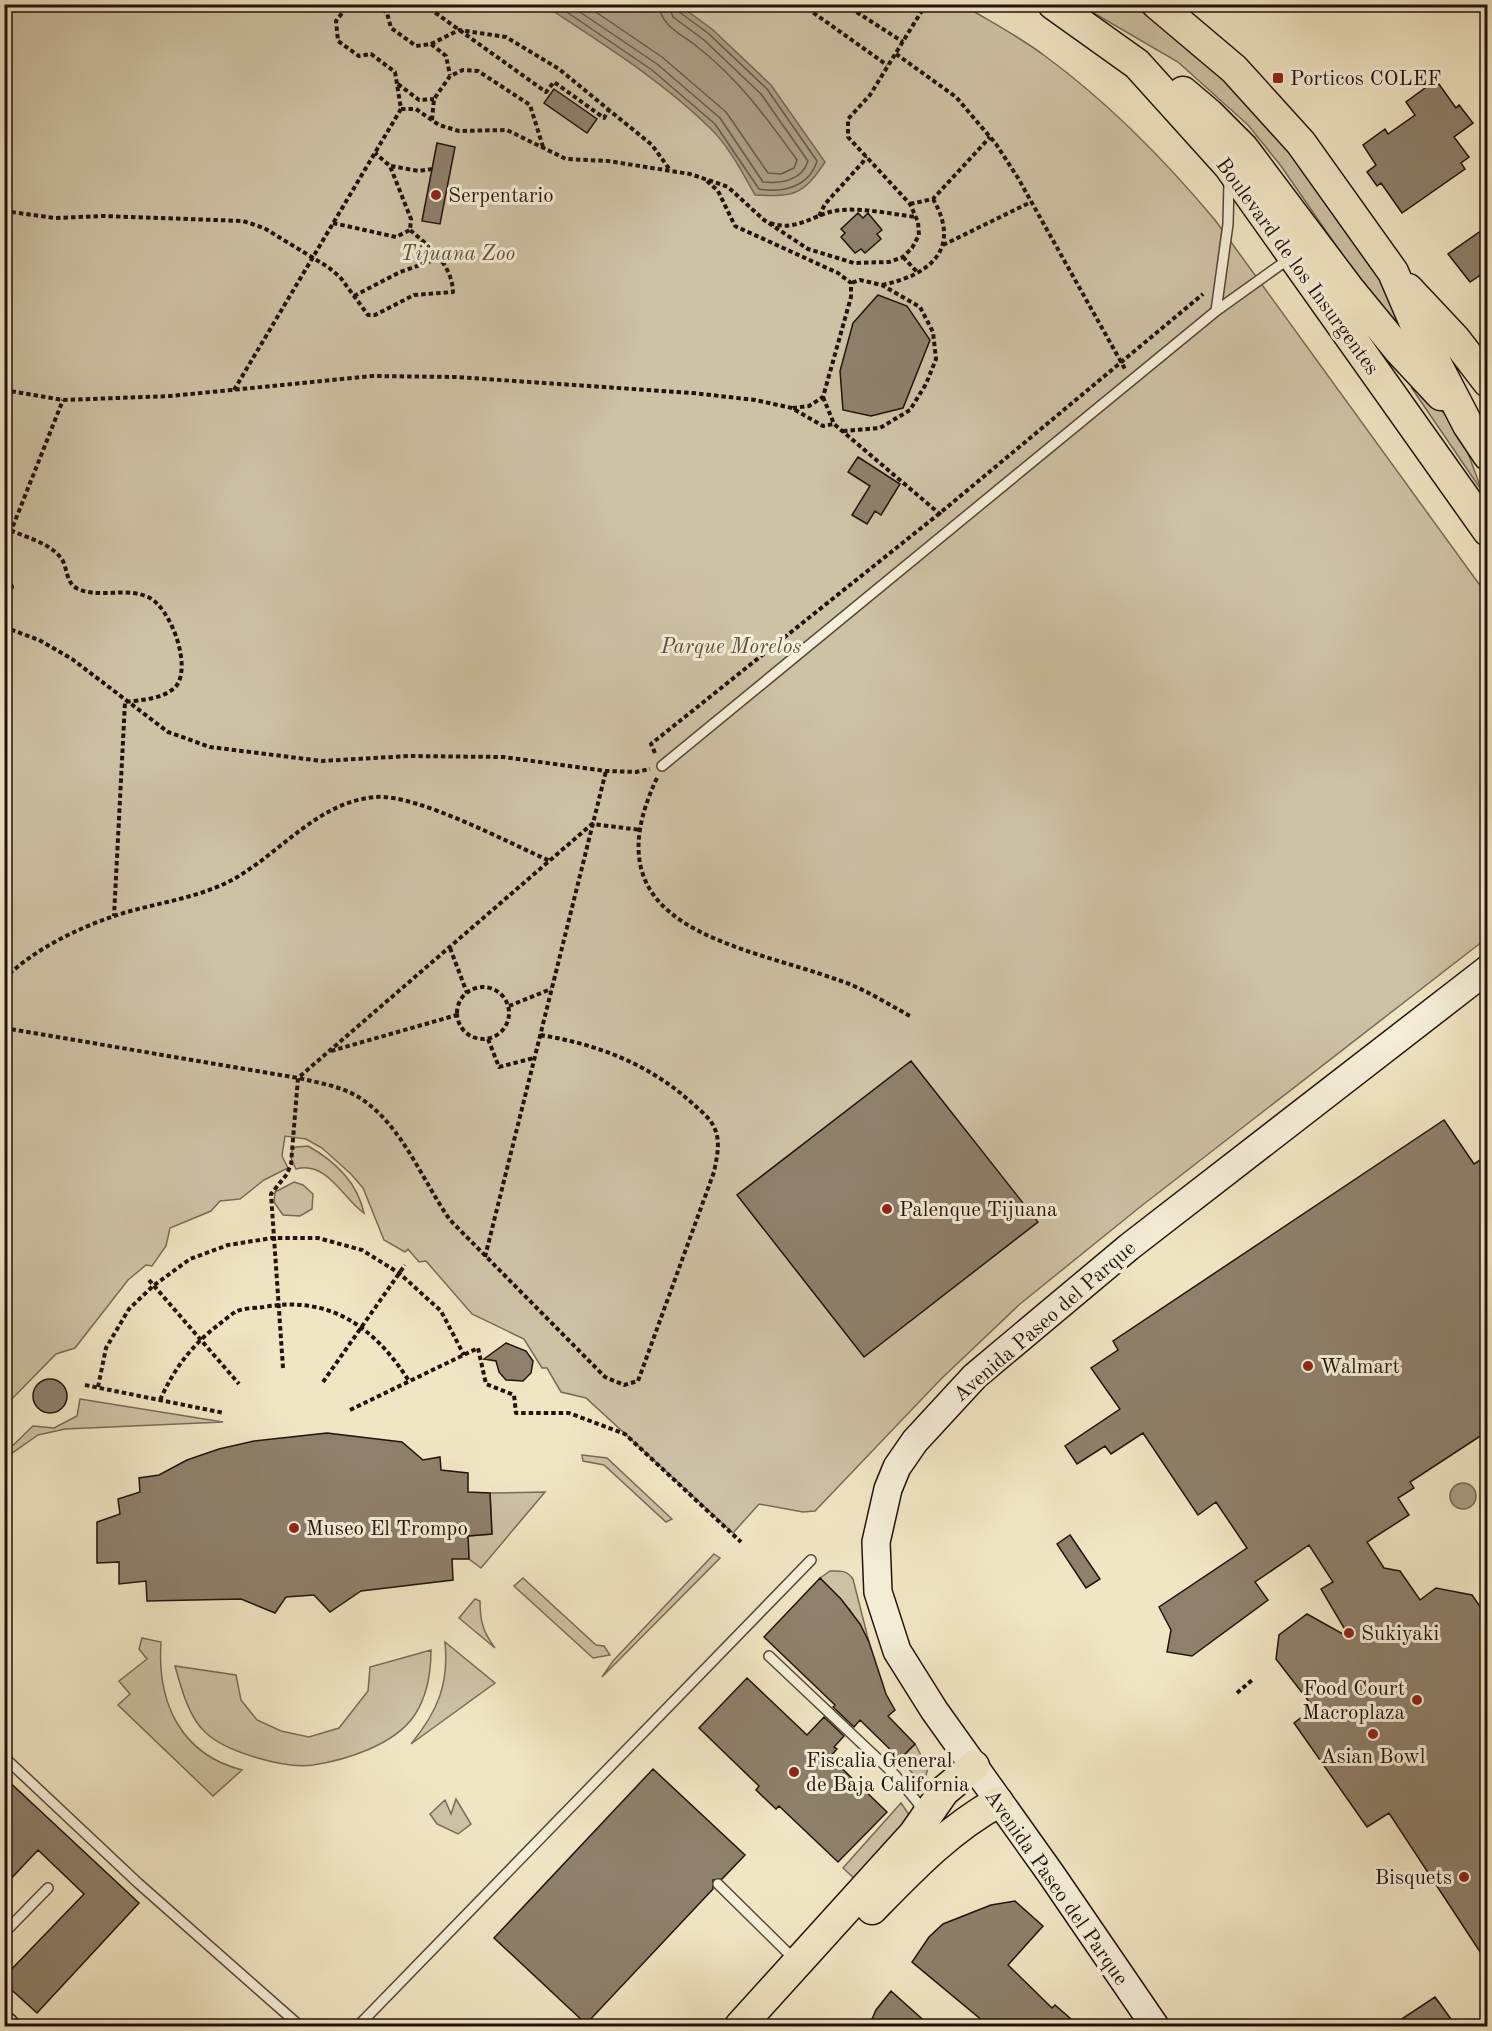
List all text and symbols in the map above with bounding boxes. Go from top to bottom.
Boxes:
place label: Porticos COLEF [1290,69,1441,90]
marker: Porticos COLEF [1271,71,1285,85]
street label: Boulevard de los Insurgentes [1211,155,1382,379]
place label: Serpentario [448,186,554,207]
marker: Serpentario [429,188,443,202]
park label: Tijuana Zoo [401,244,515,265]
park label: Parque Morelos [660,637,801,658]
place label: Palenque Tijuana [899,1200,1057,1221]
marker: Palenque Tijuana [880,1202,894,1216]
street label: Avenida Paseo del Parque [950,1238,1140,1407]
place label: Walmart [1320,1357,1400,1378]
marker: Walmart [1301,1359,1315,1373]
place label: Museo El Trompo [306,1519,468,1540]
marker: Museo El Trompo [287,1521,301,1535]
place label: Sukiyaki [1361,1624,1439,1645]
marker: Sukiyaki [1342,1626,1356,1640]
place label: Food Court Macroplaza [1302,1679,1405,1724]
marker: Food Court Macroplaza [1410,1693,1424,1707]
marker: Asian Bowl [1366,1727,1380,1741]
place label: Asian Bowl [1321,1747,1426,1768]
place label: Fiscalia General de Baja California [806,1751,969,1796]
marker: Fiscalia General de Baja California [787,1765,801,1779]
street label: Avenida Paseo del Parque [980,1786,1131,1989]
place label: Bisquets [1375,1868,1452,1889]
marker: Bisquets [1457,1870,1471,1884]

